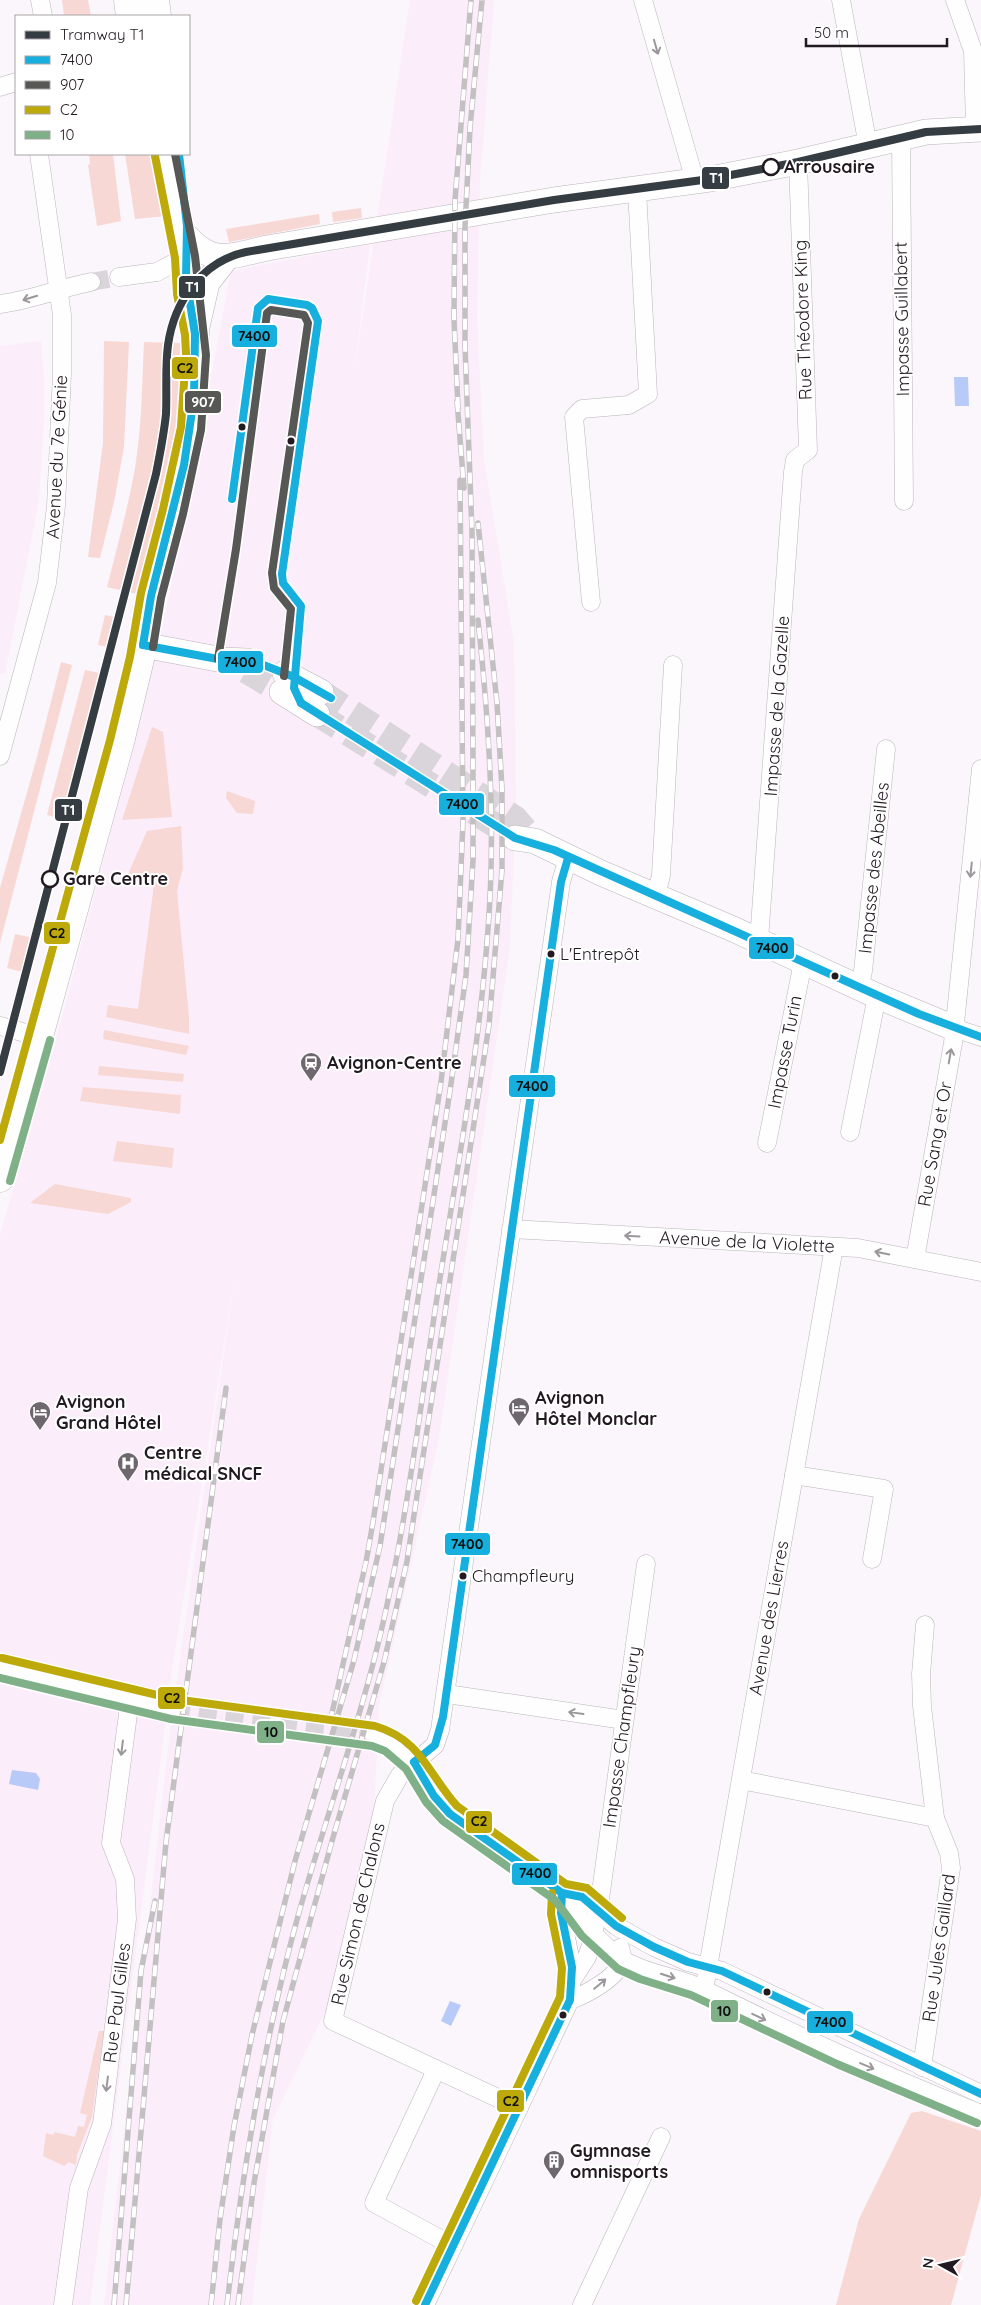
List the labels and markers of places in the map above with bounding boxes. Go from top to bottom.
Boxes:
place label: Arrousaire [784,155,875,178]
marker: Arrousaire [762,158,780,176]
unlabelled marker [237,422,247,432]
unlabelled marker [286,436,296,446]
place label: Gare Centre [63,867,168,890]
marker: Gare Centre [41,870,59,888]
place label: L'Entrepôt [560,943,640,964]
marker: L'Entrepôt [546,949,556,959]
unlabelled marker [830,971,840,981]
station icon: Avignon-Centre [299,1051,323,1082]
place label: Avignon-Centre [327,1051,462,1074]
place label: Avignon Hôtel Monclar [535,1386,657,1430]
place label: Avignon Grand Hôtel [56,1390,161,1434]
hotel icon: Avignon Hôtel Monclar [507,1396,531,1427]
hotel icon: Avignon Grand Hôtel [28,1400,52,1431]
place label: Centre médical SNCF [144,1441,263,1485]
hospital icon: Centre médical SNCF [116,1451,140,1482]
place label: Champfleury [472,1565,574,1586]
marker: Champfleury [458,1571,468,1581]
unlabelled marker [762,1987,772,1997]
unlabelled marker [558,2010,568,2020]
place label: Gymnase omnisports [570,2139,669,2183]
building icon: Gymnase omnisports [542,2149,566,2180]

